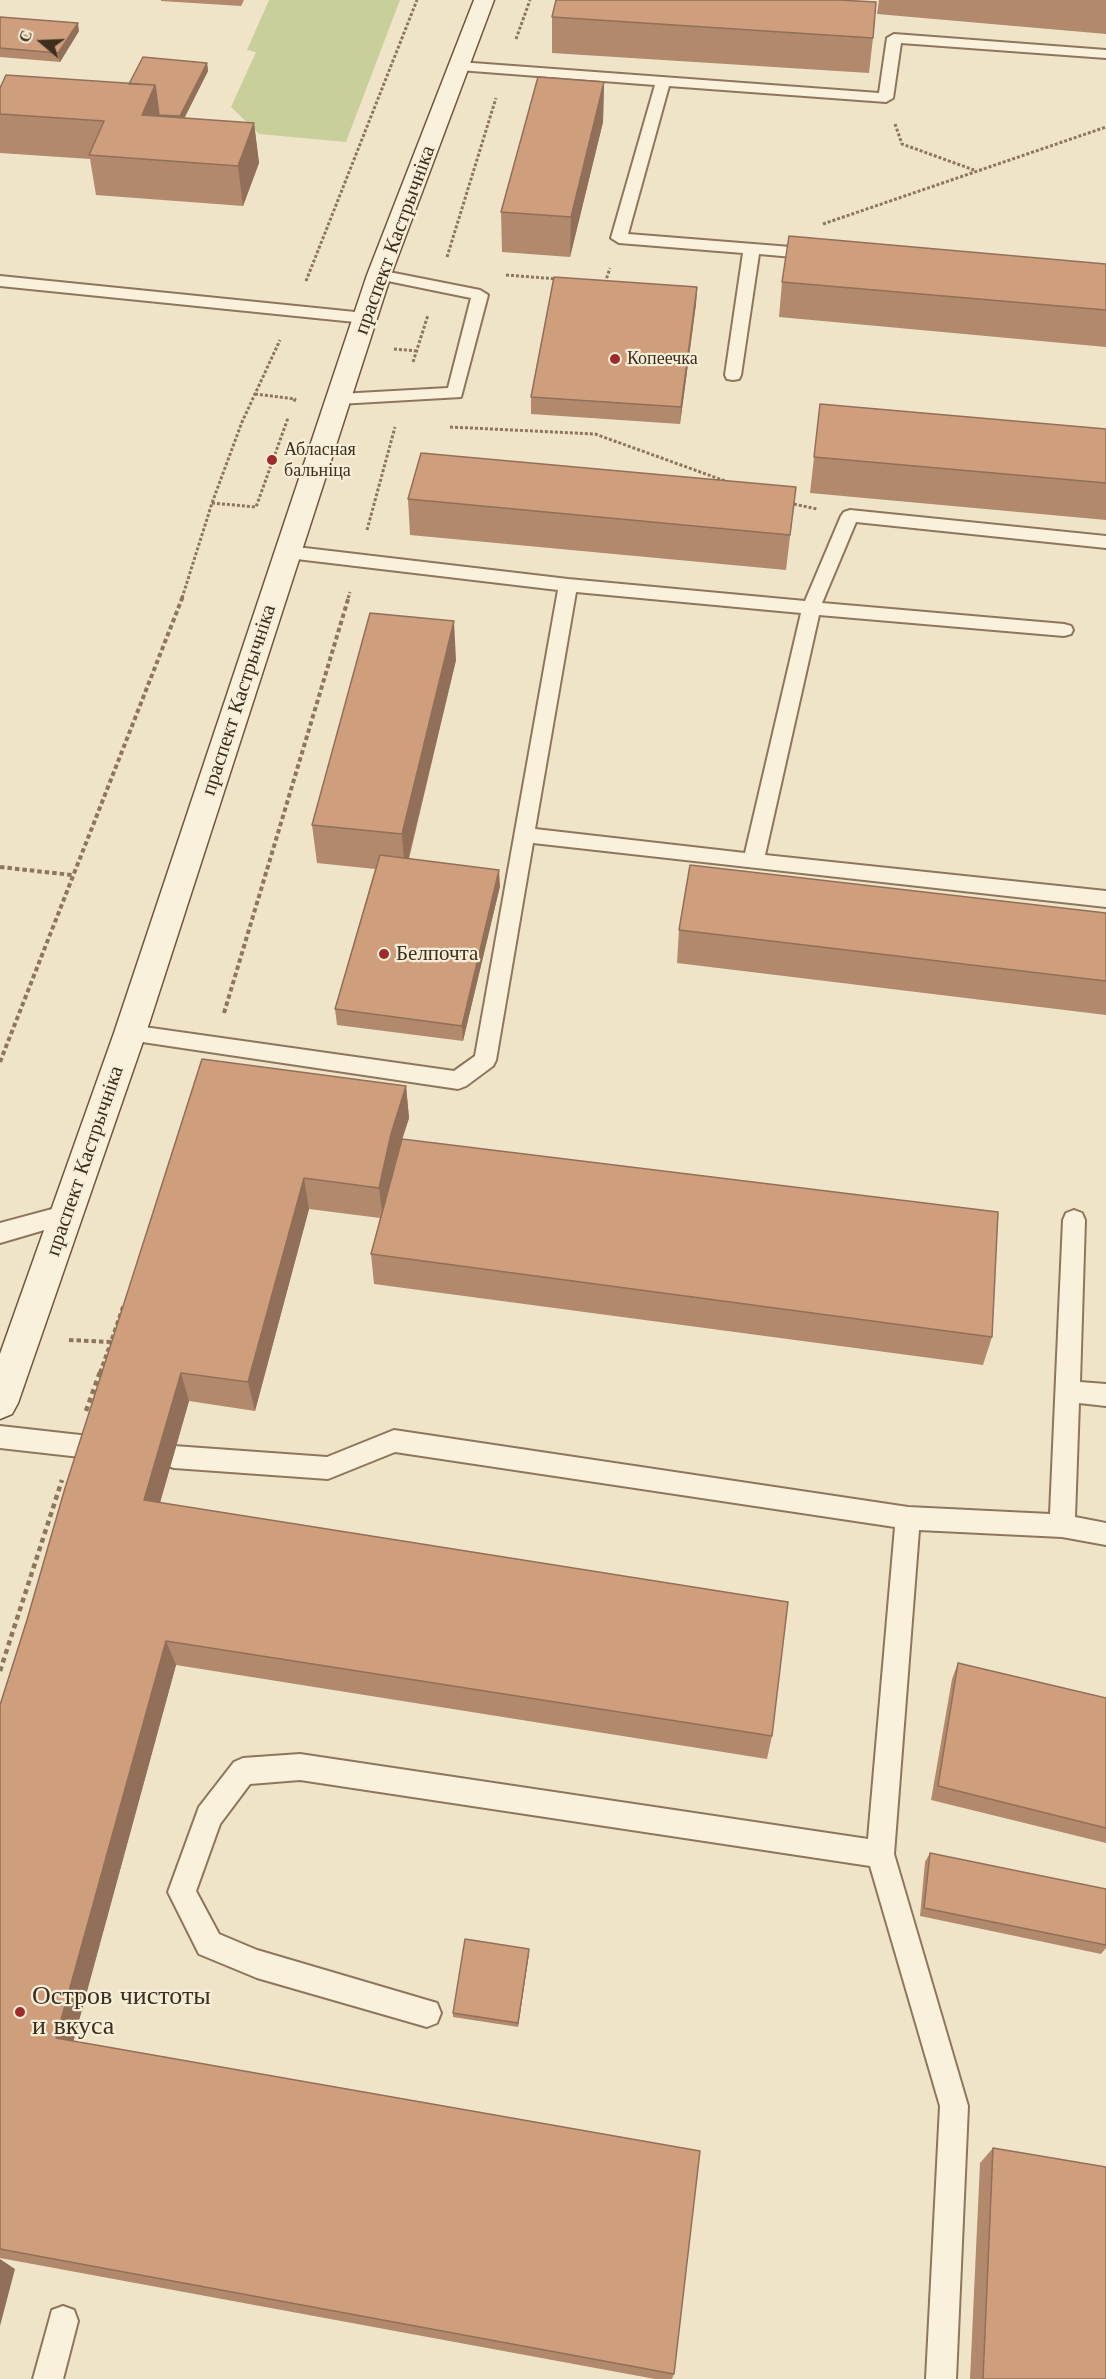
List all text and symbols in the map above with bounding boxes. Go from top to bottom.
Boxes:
north arrow [12,12,72,72]
text: С [14,27,36,45]
street label: праспект Кастрычніка [349,142,441,338]
place label: Копеечка [627,348,698,370]
marker: Копеечка [608,352,622,366]
place label: Абласная бальніца [284,439,356,482]
marker: Абласная бальніца [265,453,279,467]
street label: праспект Кастрычніка [196,601,282,799]
place label: Белпочта [396,941,478,967]
marker: Белпочта [377,947,391,961]
street label: праспект Кастрычніка [41,1063,129,1259]
place label: Остров чистоты и вкуса [32,1981,211,2042]
marker: Остров чистоты и вкуса [13,2005,27,2019]

